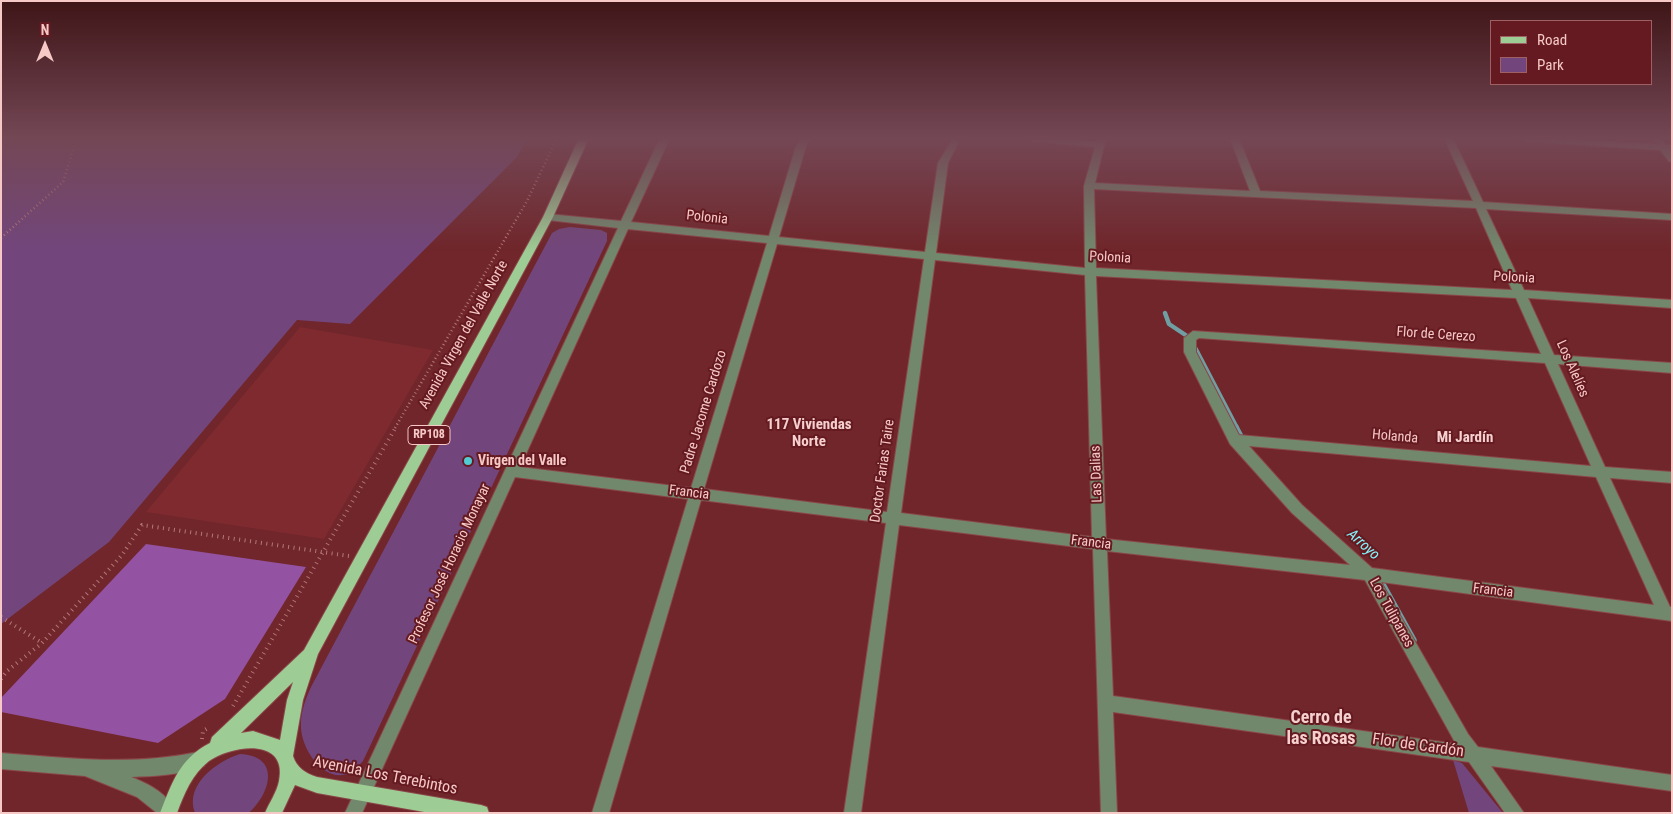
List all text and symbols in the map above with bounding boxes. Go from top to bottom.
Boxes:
north arrow [20,20,70,70]
legend [1490,20,1653,85]
text: N [41,22,49,38]
text: Road [1537,31,1567,49]
text: Park [1537,56,1564,74]
street label: Polonia [685,207,729,229]
street label: Polonia [1089,249,1131,267]
street label: Avenida Virgen del Valle Norte [416,258,512,412]
street label: Polonia [1493,269,1535,287]
street label: Flor de Cerezo [1396,324,1476,346]
street label: Los Alelíes [1552,338,1592,400]
street label: Padre Jacome Cardozo [677,348,731,476]
district label: 117 Viviendas Norte [766,416,852,451]
street label: Doctor Farias Taire [867,418,899,524]
road number: RP108 [408,426,450,444]
street label: Holanda [1371,427,1419,447]
district label: Mi Jardín [1437,429,1493,447]
street label: Las Dalias [1088,445,1106,503]
place label: Virgen del Valle [478,453,566,469]
marker: Virgen del Valle [462,455,474,467]
street label: Profesor José Horacio Monayar [405,481,495,647]
street label: Francia [668,482,710,504]
water label: Arroyo [1343,526,1383,564]
street label: Francia [1070,532,1112,554]
street label: Los Tulipanes [1365,575,1417,651]
street label: Francia [1472,580,1514,602]
district label: Cerro de las Rosas [1286,707,1356,750]
street label: Flor de Cardón [1371,730,1465,762]
street label: Avenida Los Terebintos [311,753,459,799]

